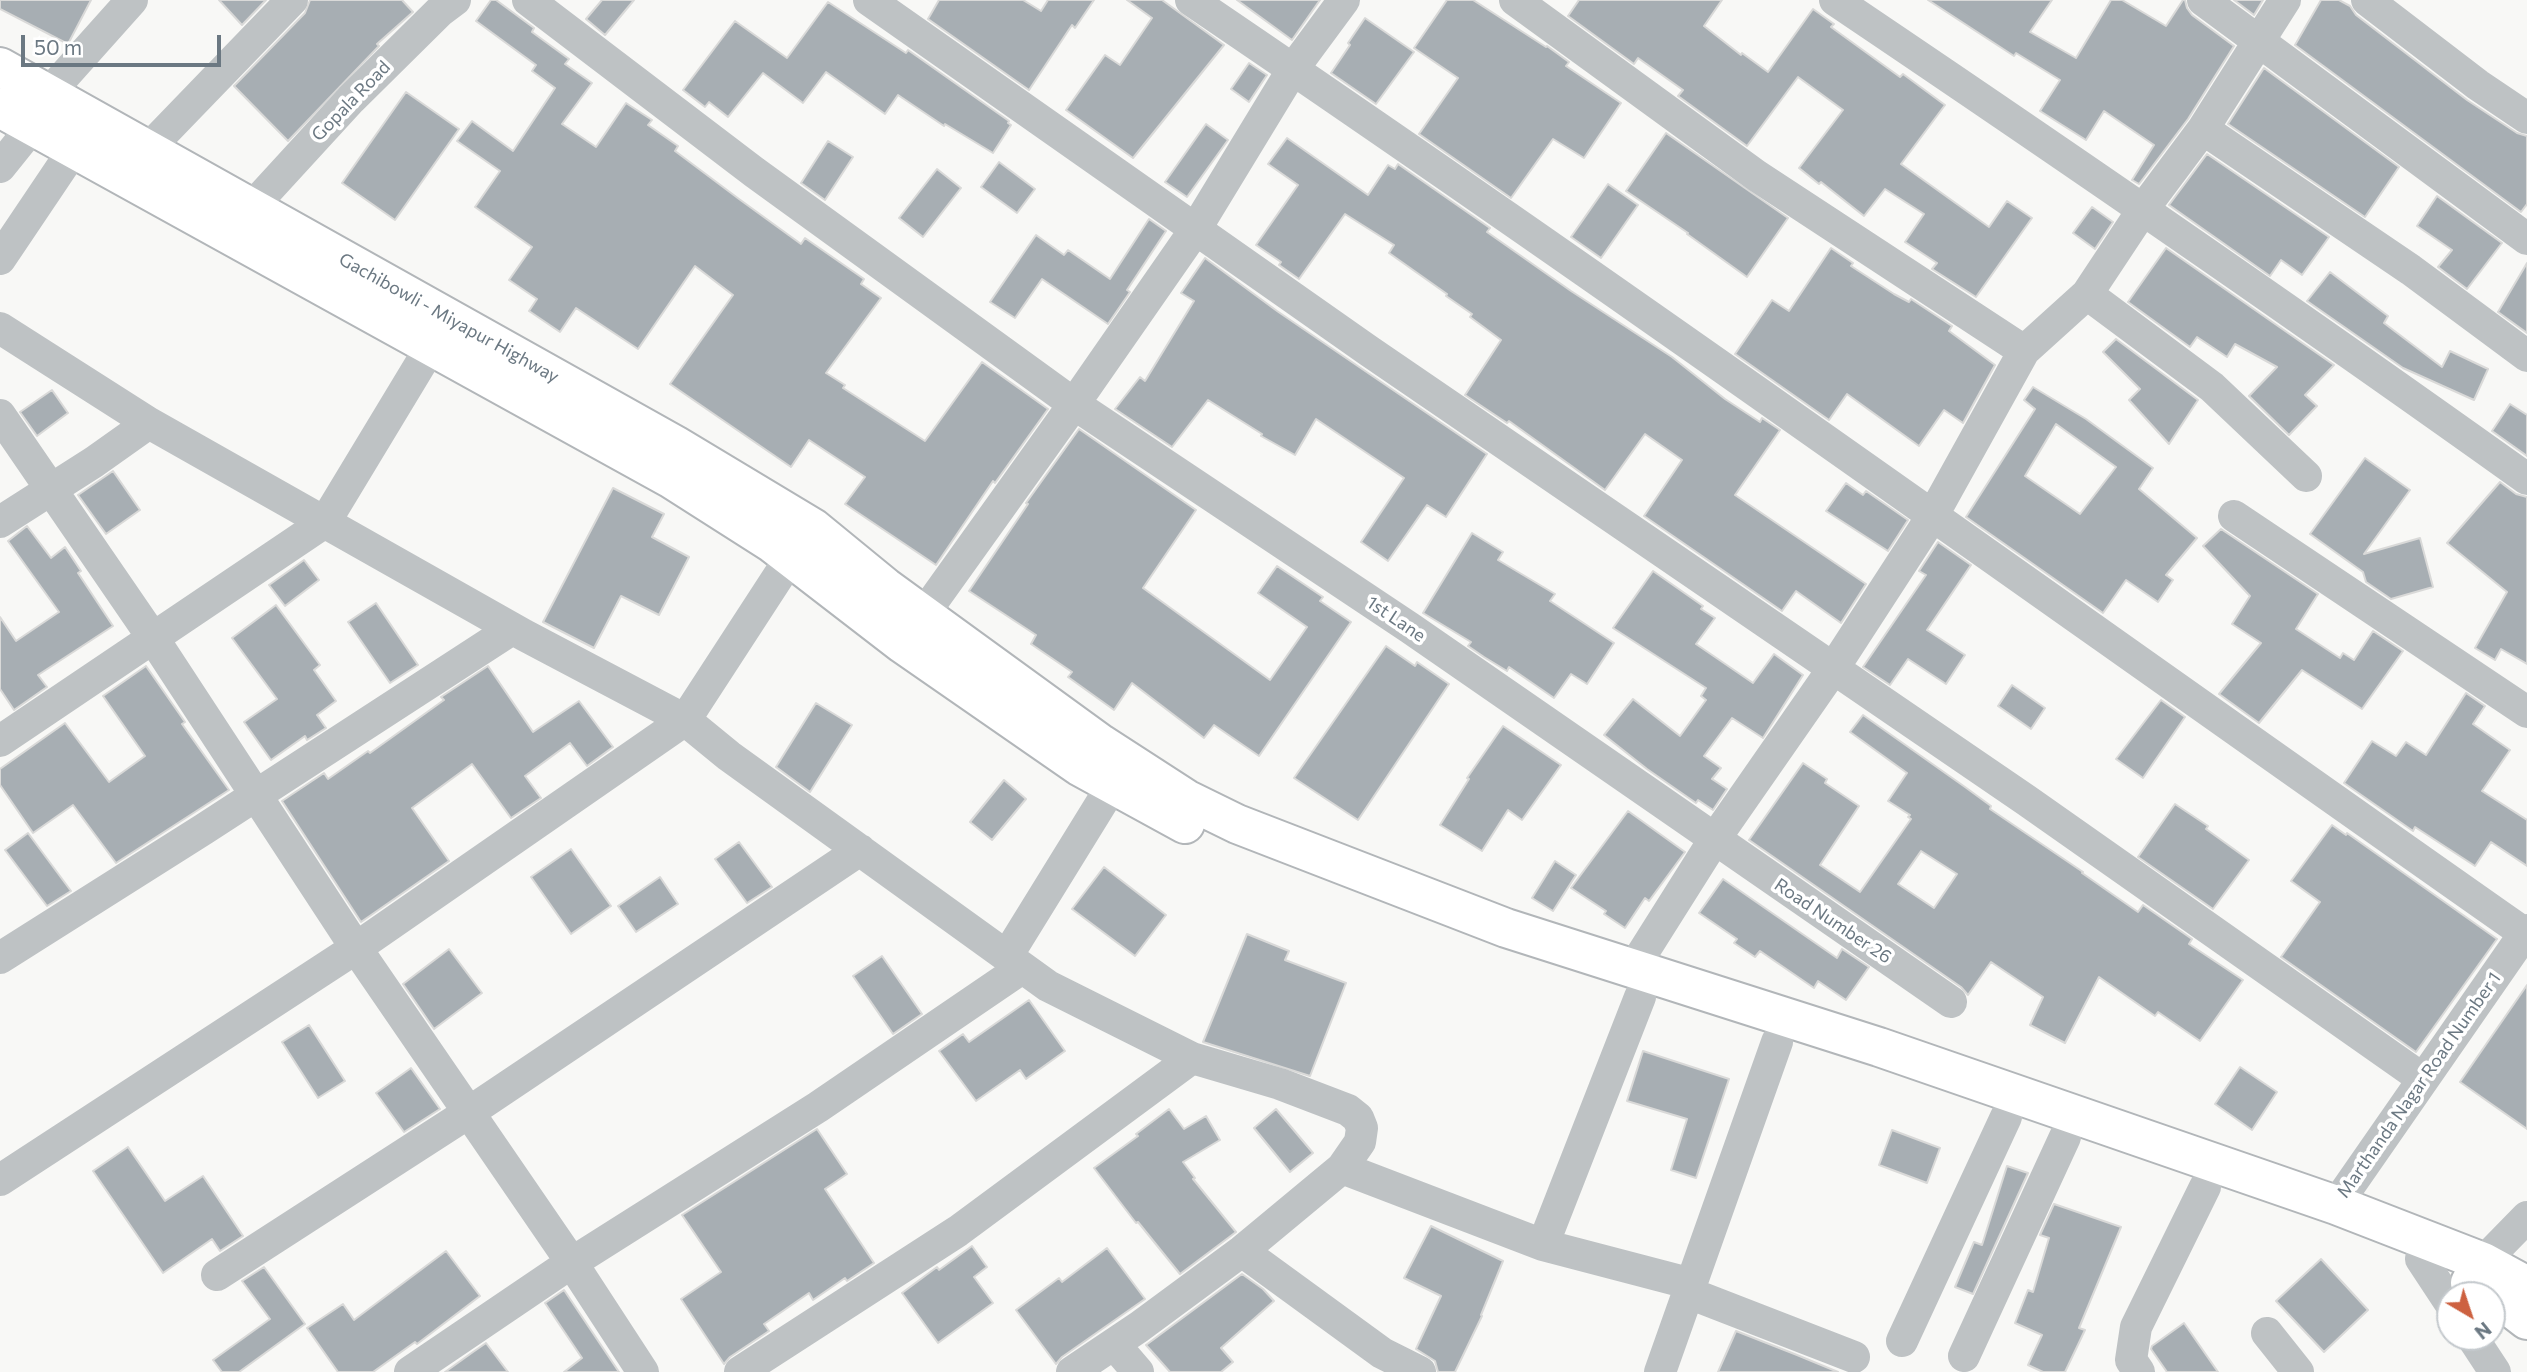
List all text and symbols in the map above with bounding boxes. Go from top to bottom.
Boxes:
scale bar [24,21,224,65]
text: 50 m [34,34,82,59]
street label: Gopala Road [307,56,395,146]
street label: Gachibowli - Miyapur Highway [335,248,563,388]
street label: 1st Lane [1363,592,1429,646]
street label: Road Number 26 [1770,874,1896,968]
street label: Marthanda Nagar Road Number 1 [2333,968,2505,1202]
north arrow [2436,1281,2506,1351]
text: N [2470,1318,2496,1345]

